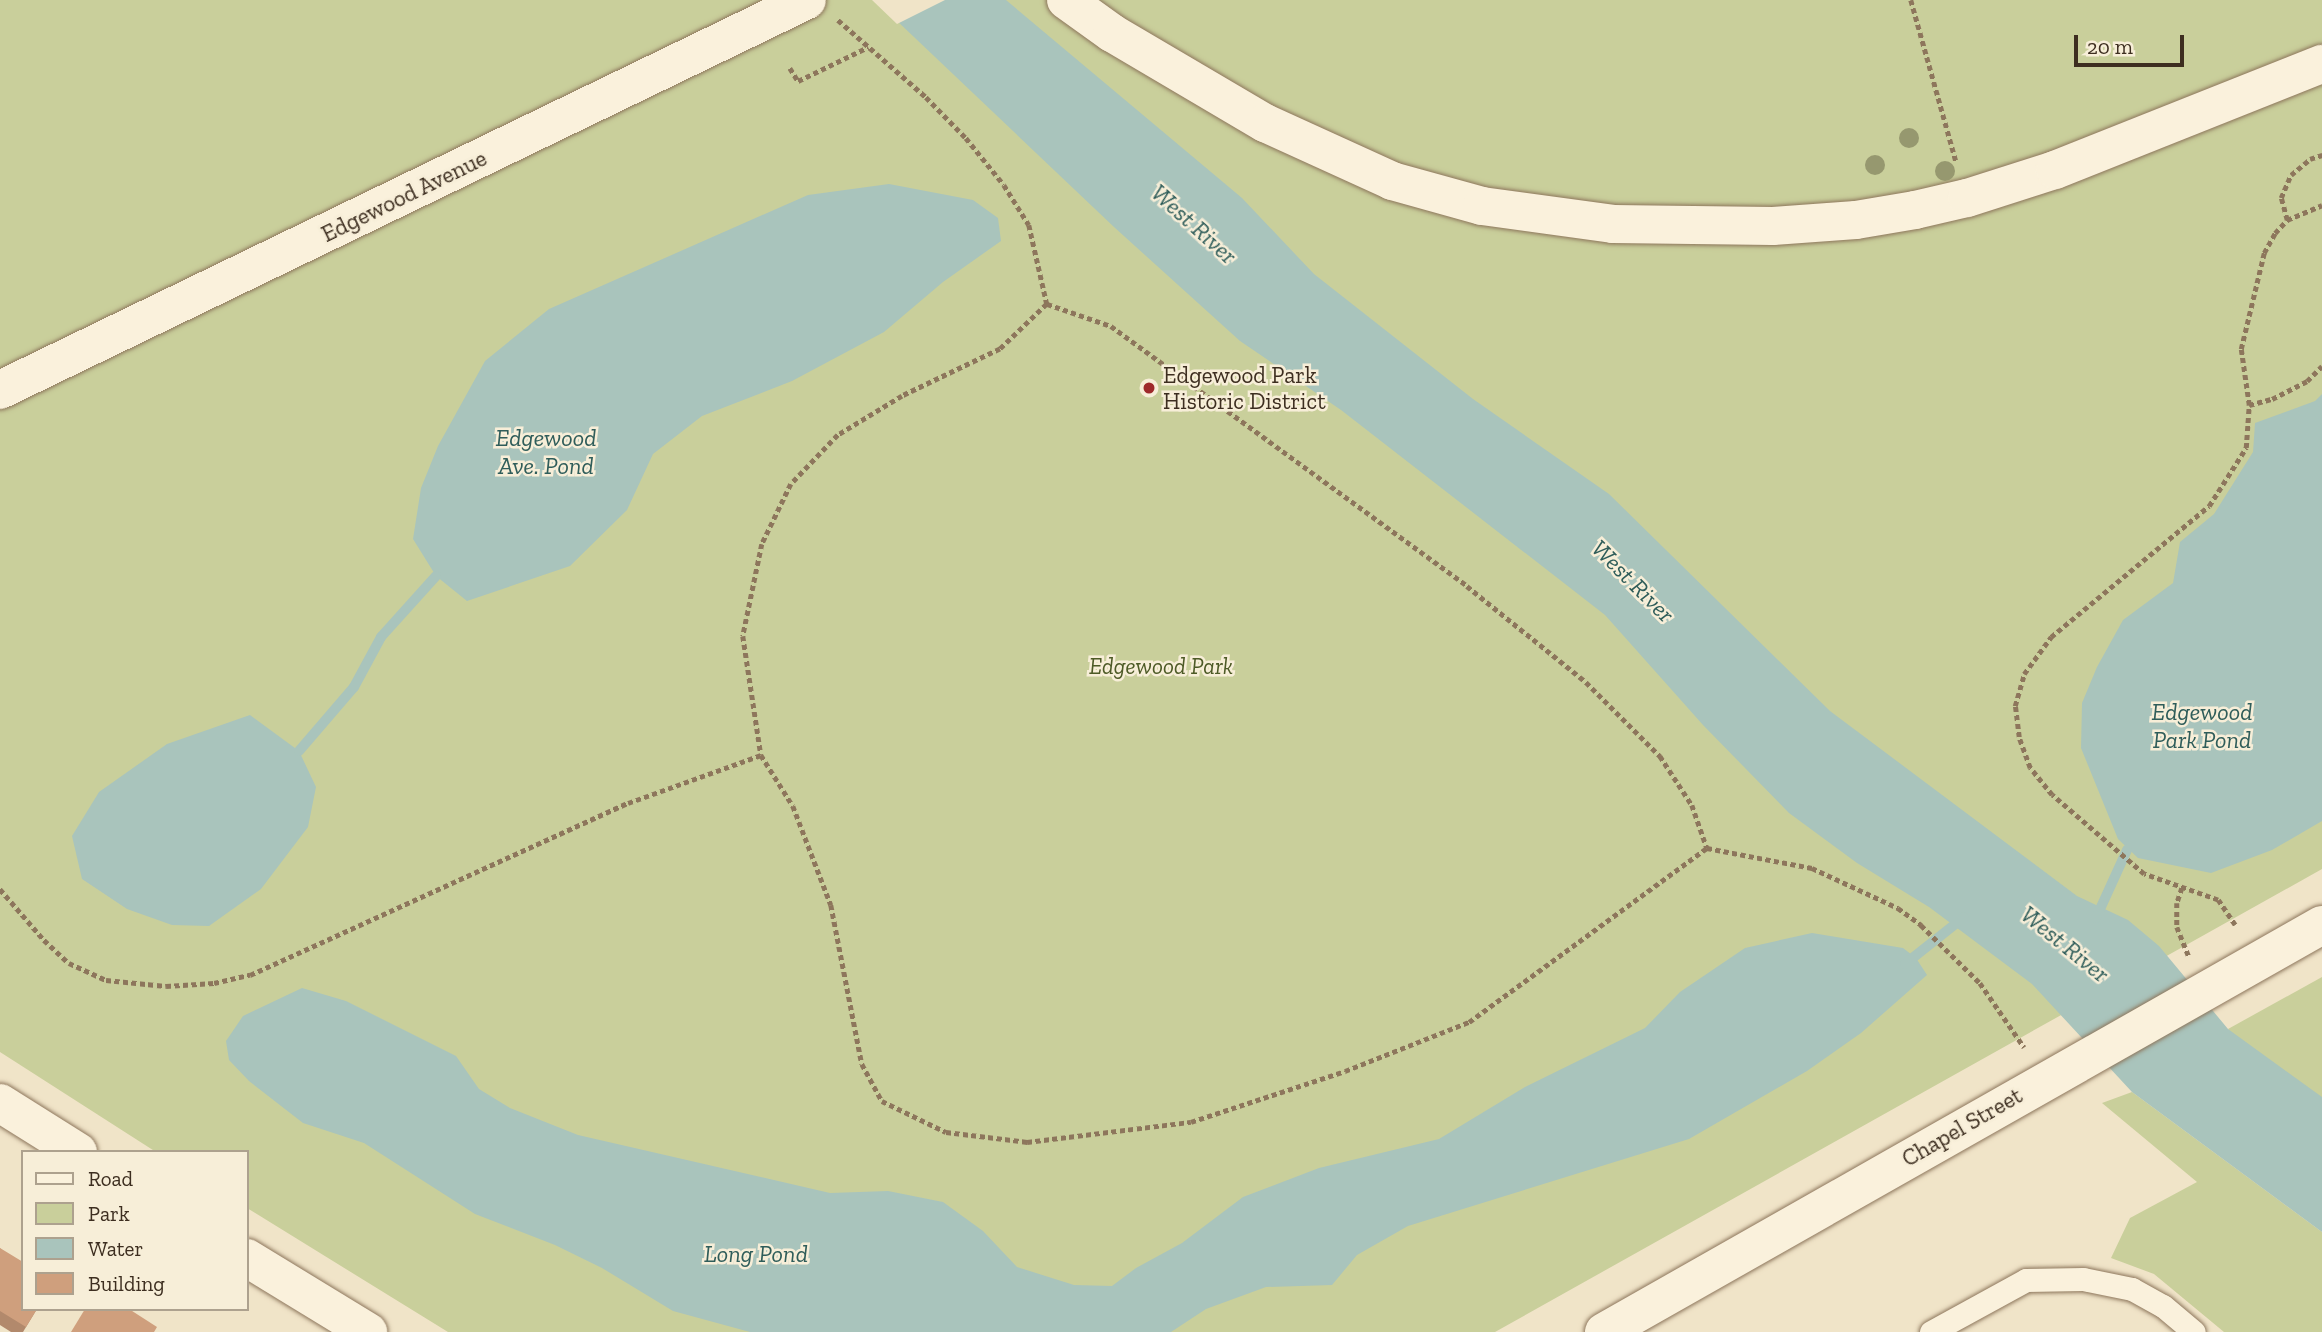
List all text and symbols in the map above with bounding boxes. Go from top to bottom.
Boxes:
scale bar [2077,21,2187,65]
text: 20 m [2087,34,2133,59]
street label: Edgewood Avenue [317,144,491,248]
water label: West River [1145,178,1243,270]
place label: Edgewood Park Historic District [1163,361,1326,415]
marker: Edgewood Park Historic District [1141,380,1157,396]
water label: Edgewood Ave. Pond [496,424,596,480]
water label: West River [1586,534,1680,628]
park label: Edgewood Park [1089,652,1233,680]
water label: Edgewood Park Pond [2152,698,2252,754]
water label: West River [2015,900,2115,988]
street label: Chapel Street [1897,1081,2027,1173]
legend [21,1150,248,1311]
text: Road [88,1166,133,1191]
text: Park [88,1201,130,1226]
text: Water [88,1236,143,1261]
water label: Long Pond [704,1240,808,1268]
text: Building [88,1271,165,1296]

